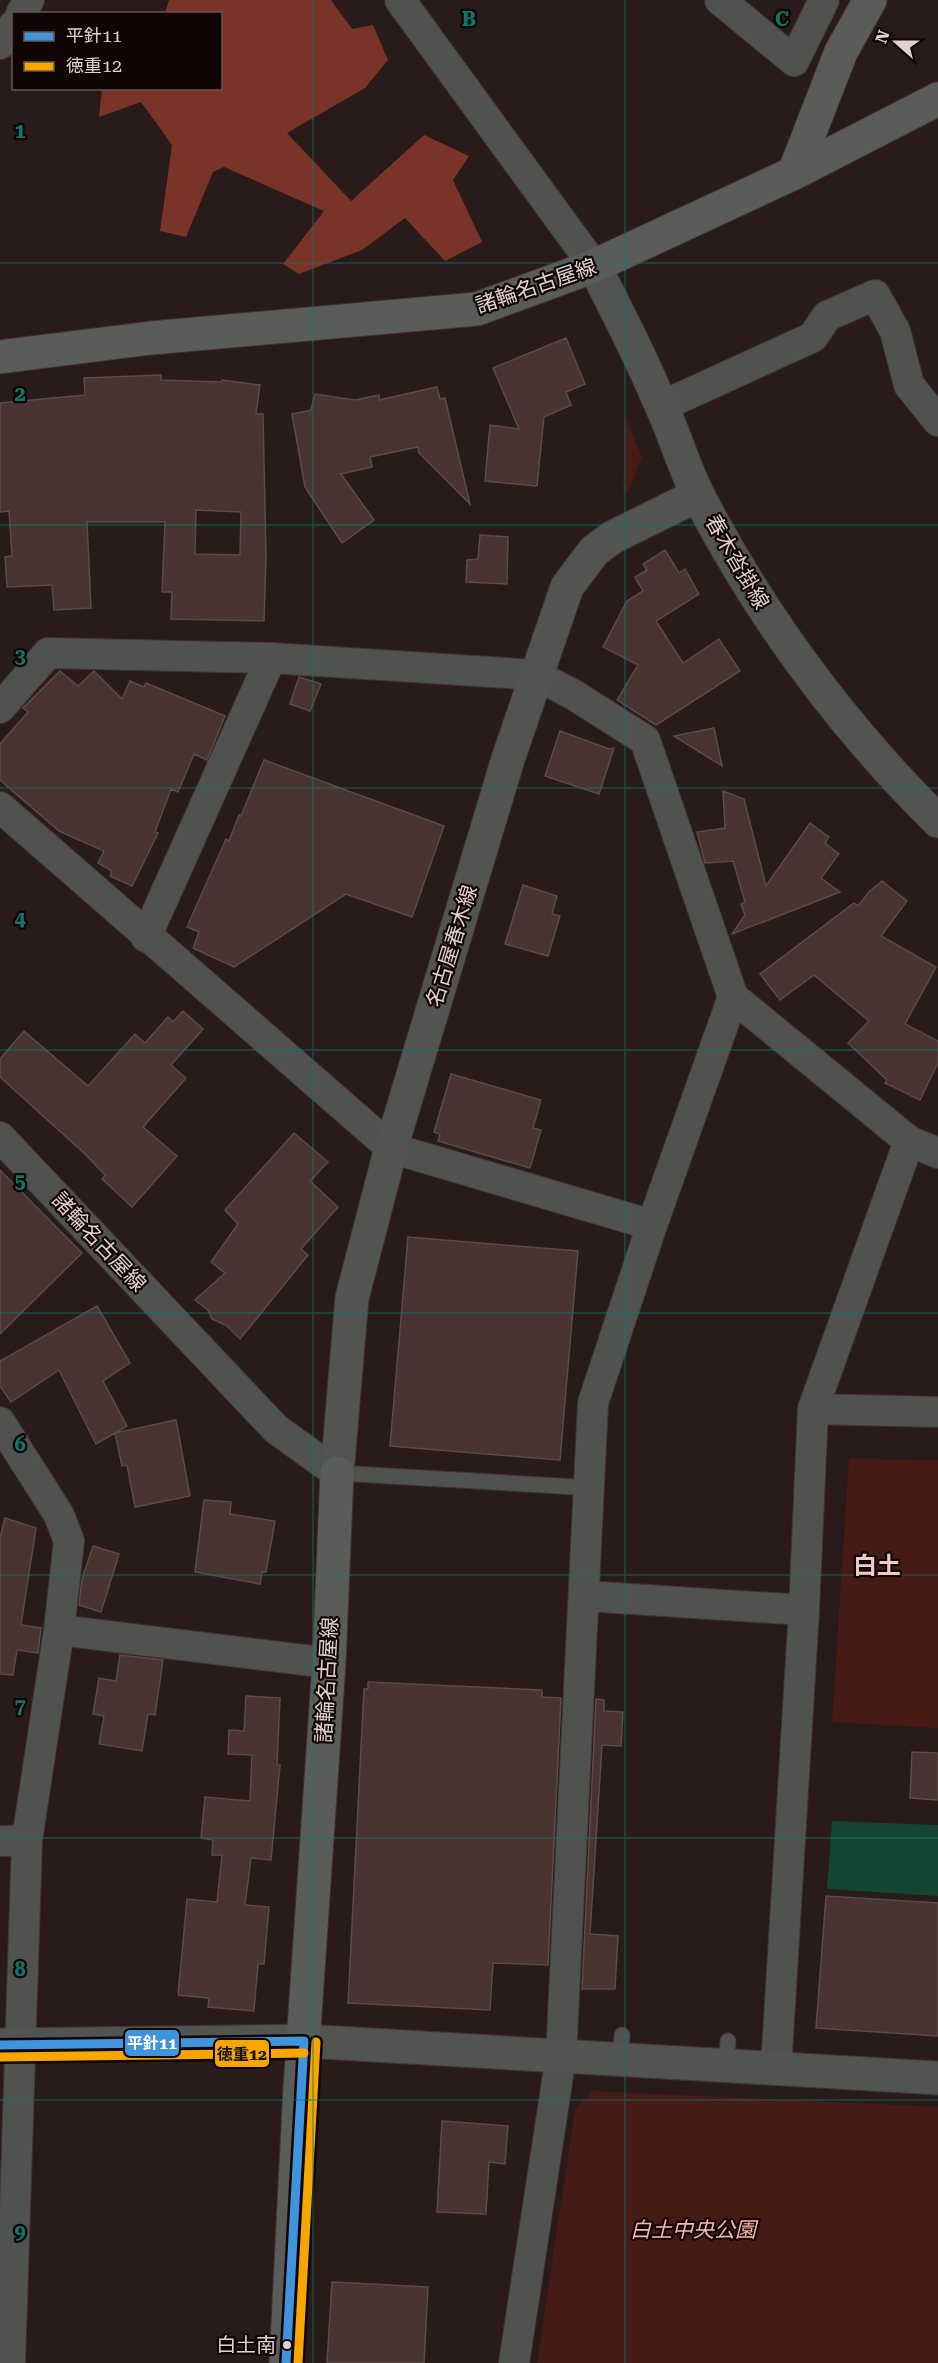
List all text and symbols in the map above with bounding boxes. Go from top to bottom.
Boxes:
text: B [462,7,476,31]
text: C [775,7,789,31]
legend [12,12,222,90]
north arrow [866,12,926,72]
text: 平針11 [66,25,122,46]
text: N [871,28,894,46]
text: 徳重12 [66,55,122,76]
text: 1 [14,119,26,143]
street label: 諸輪名古屋線 [473,254,599,318]
text: 2 [14,382,26,406]
street label: 春木沓掛線 [700,511,774,613]
text: 3 [14,644,26,668]
street label: 名古屋春木線 [422,882,482,1010]
text: 4 [14,907,26,931]
text: 5 [14,1169,26,1193]
street label: 諸輪名古屋線 [47,1188,151,1296]
text: 6 [14,1432,26,1456]
district label: 白土 [853,1552,901,1580]
street label: 諸輪名古屋線 [312,1616,342,1744]
text: 7 [14,1694,26,1718]
text: 8 [14,1957,26,1981]
line badge: 平針11 [124,2029,180,2057]
text: 平針11 [127,2034,177,2053]
line badge: 徳重12 [214,2039,270,2068]
text: 徳重12 [217,2045,267,2064]
park label: 白土中央公園 [630,2218,759,2242]
text: 9 [14,2220,26,2244]
place label: 白土南 [216,2333,276,2357]
marker: 白土南 [281,2339,293,2351]

